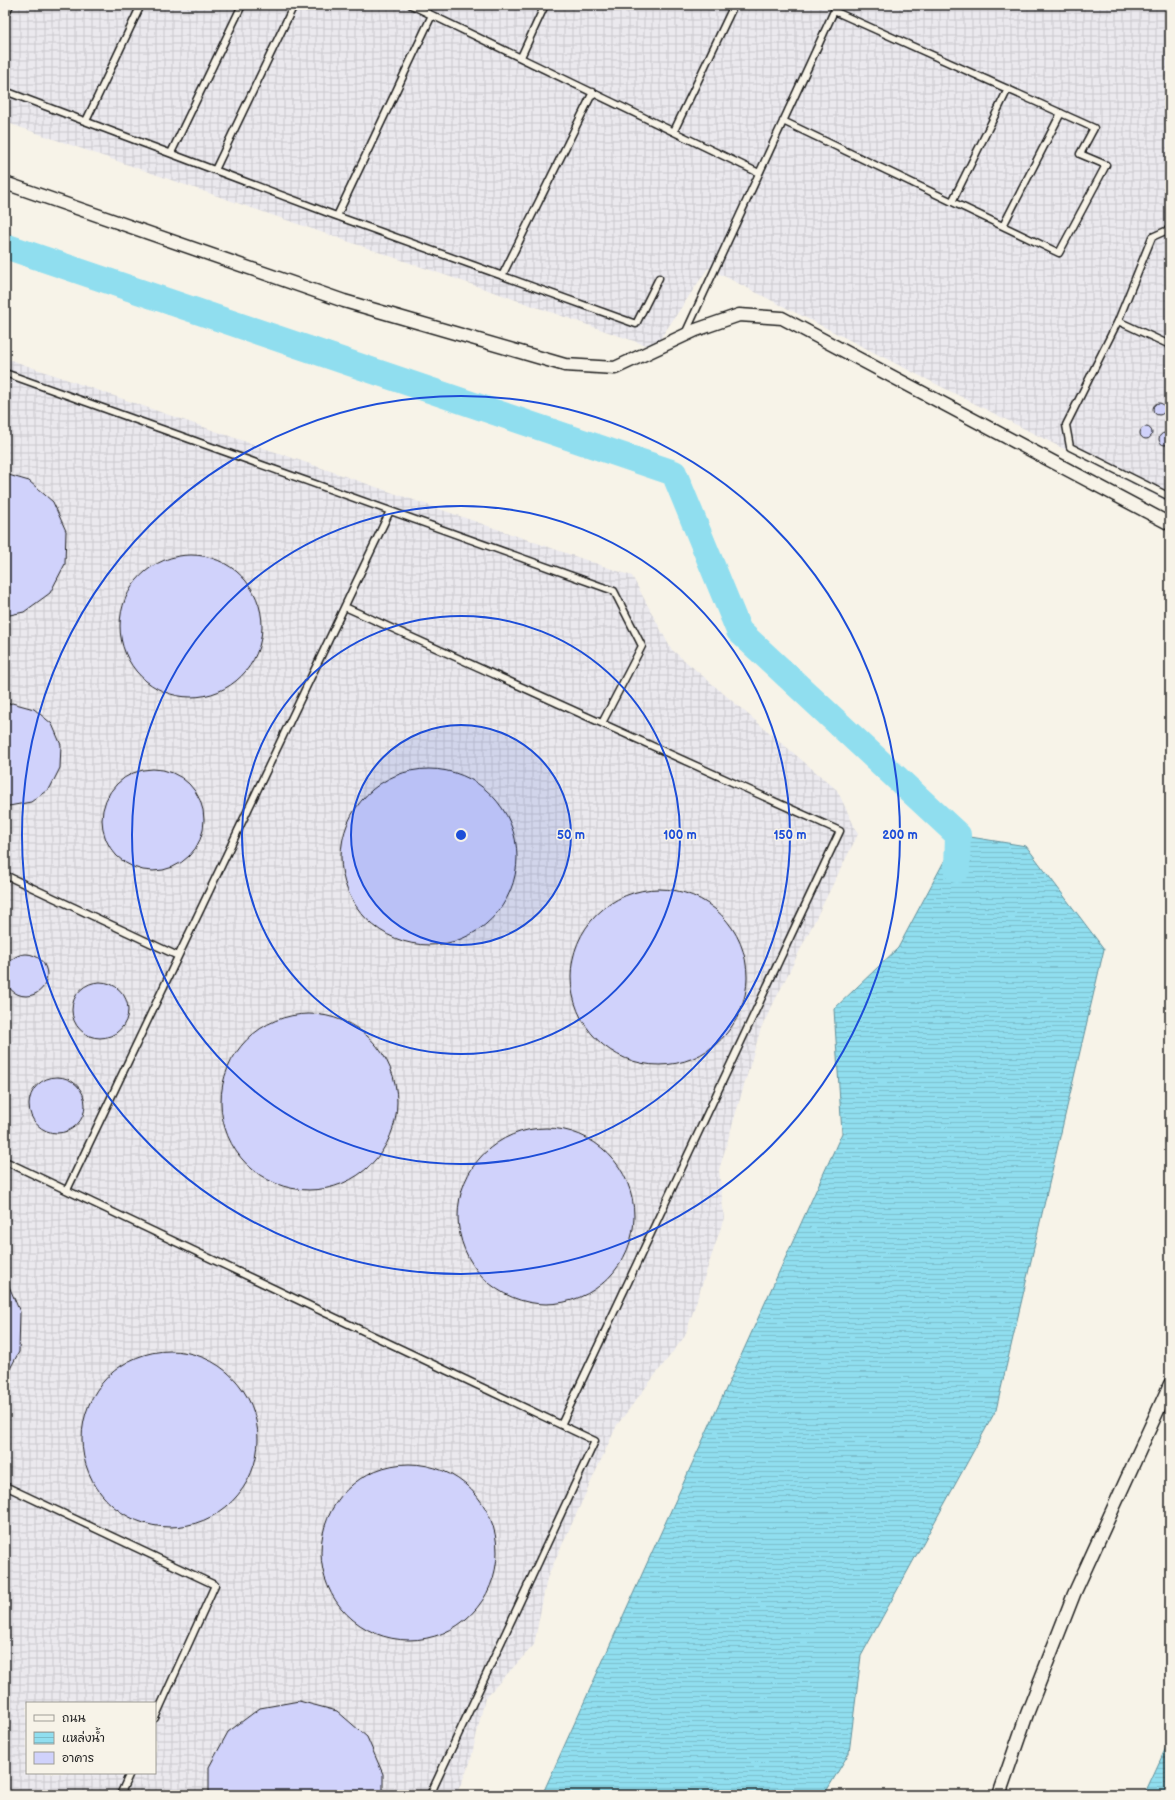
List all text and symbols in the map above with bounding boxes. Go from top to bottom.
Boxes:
centre of rings [454,828,468,842]
text: 50 m [557,828,585,843]
text: 100 m [663,828,697,843]
text: 150 m [774,828,806,843]
text: 200 m [882,828,918,843]
legend [26,1702,156,1774]
text: ถนน [62,1711,86,1726]
text: แหล่งน้ำ [62,1727,105,1746]
text: อาคาร [62,1751,94,1766]

